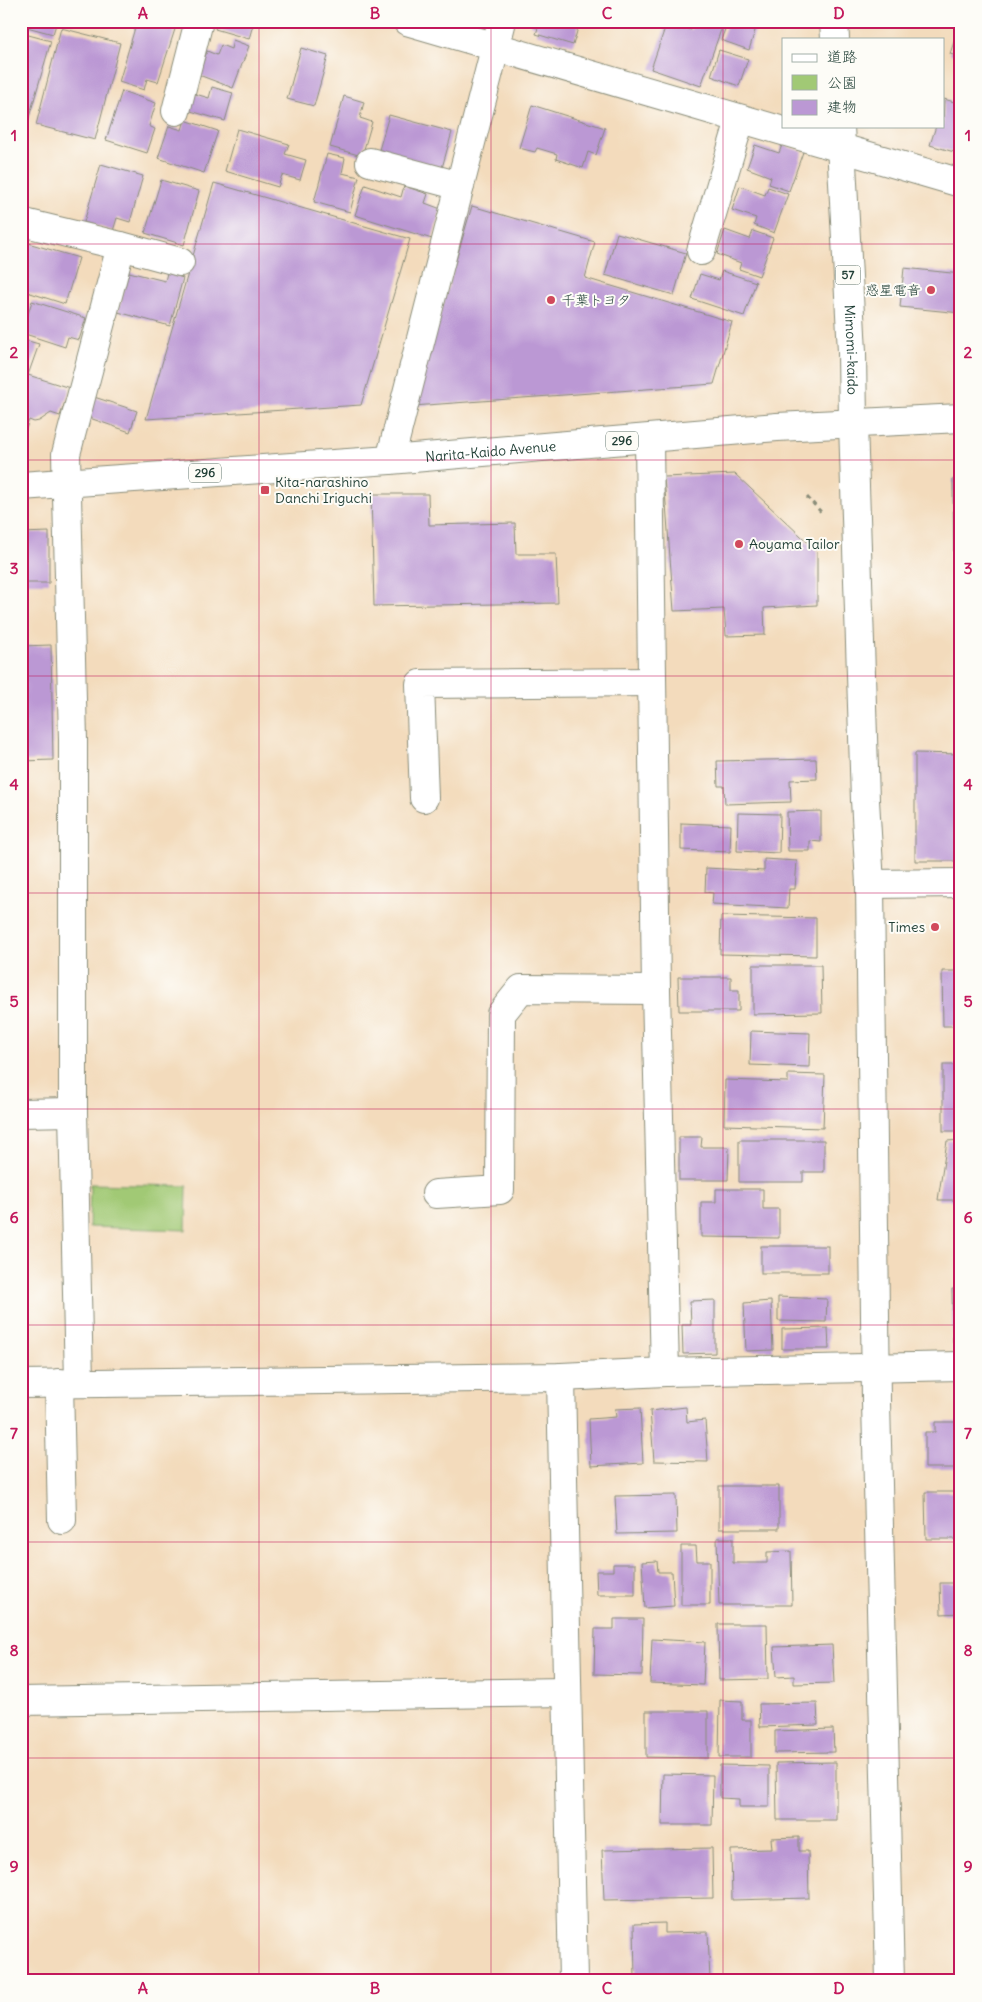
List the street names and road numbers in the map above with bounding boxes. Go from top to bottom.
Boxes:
road number: 57 [836,266,860,284]
street label: Mimomi-kaido [840,304,862,395]
road number: 296 [606,432,638,451]
street label: Narita-Kaido Avenue [425,437,557,466]
road number: 296 [189,463,221,482]

